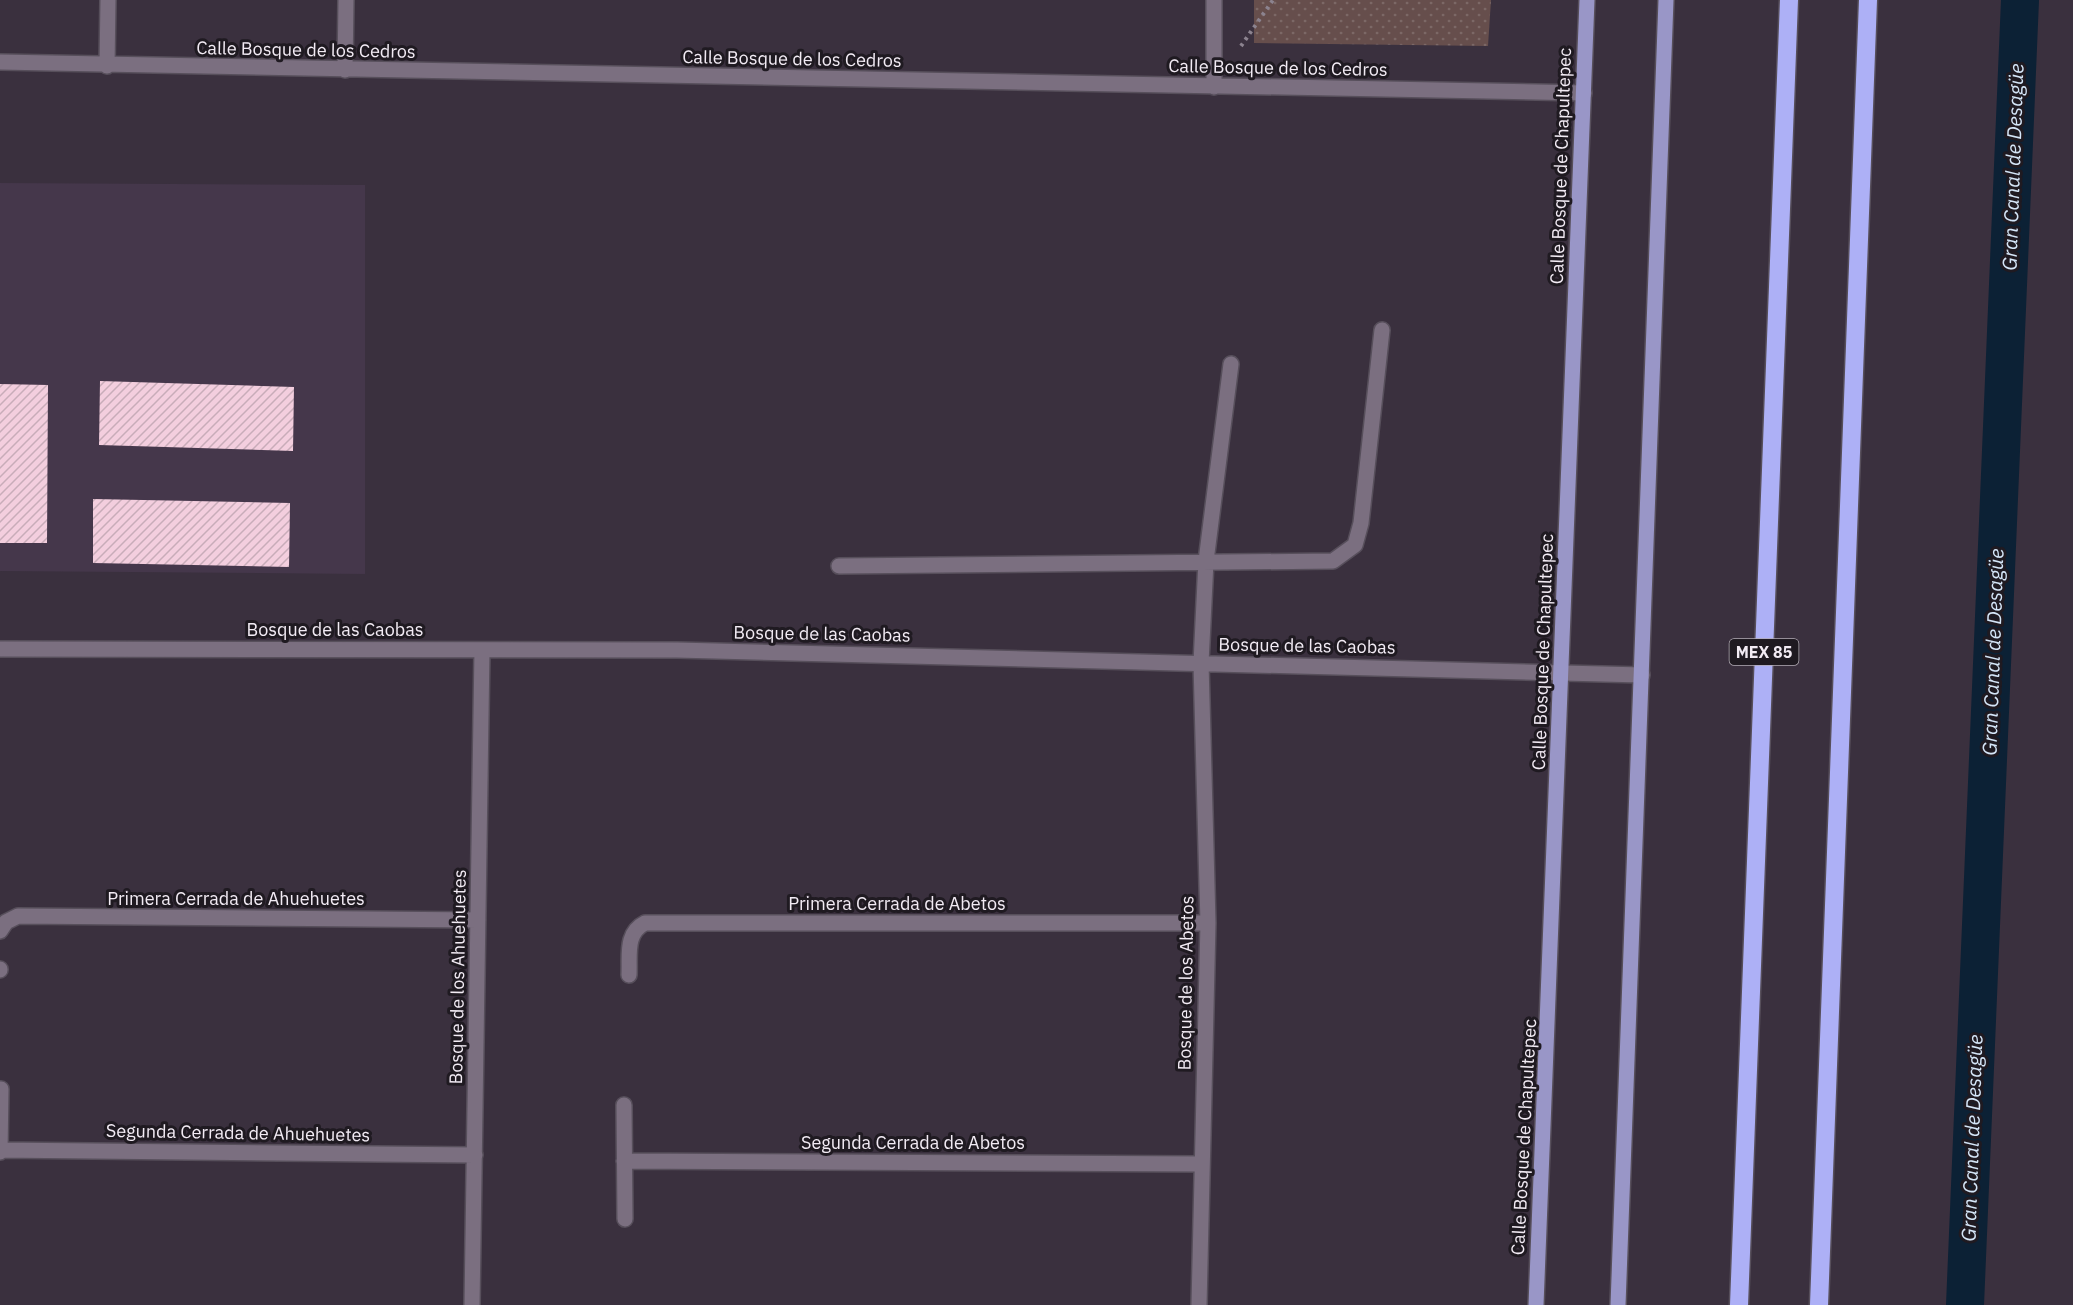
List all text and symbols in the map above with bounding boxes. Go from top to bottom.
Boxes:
street label: Calle Bosque de los Cedros [196,36,416,63]
street label: Calle Bosque de los Cedros [682,45,902,72]
street label: Calle Bosque de Chapultepec [1545,47,1576,285]
street label: Calle Bosque de los Cedros [1168,54,1388,81]
water label: Gran Canal de Desagüe [1995,63,2030,271]
street label: Calle Bosque de Chapultepec [1527,533,1558,771]
water label: Gran Canal de Desagüe [1975,548,2010,756]
street label: Bosque de las Caobas [246,618,424,641]
street label: Bosque de las Caobas [733,620,911,647]
street label: Bosque de las Caobas [1218,632,1396,659]
road number: MEX 85 [1730,639,1798,665]
street label: Bosque de los Ahuehuetes [444,869,471,1085]
street label: Primera Cerrada de Ahuehuetes [107,887,365,910]
street label: Primera Cerrada de Abetos [788,892,1006,915]
street label: Bosque de los Abetos [1172,895,1199,1071]
street label: Calle Bosque de Chapultepec [1506,1018,1541,1256]
water label: Gran Canal de Desagüe [1954,1034,1989,1242]
street label: Segunda Cerrada de Ahuehuetes [106,1119,370,1146]
street label: Segunda Cerrada de Abetos [801,1131,1025,1154]

